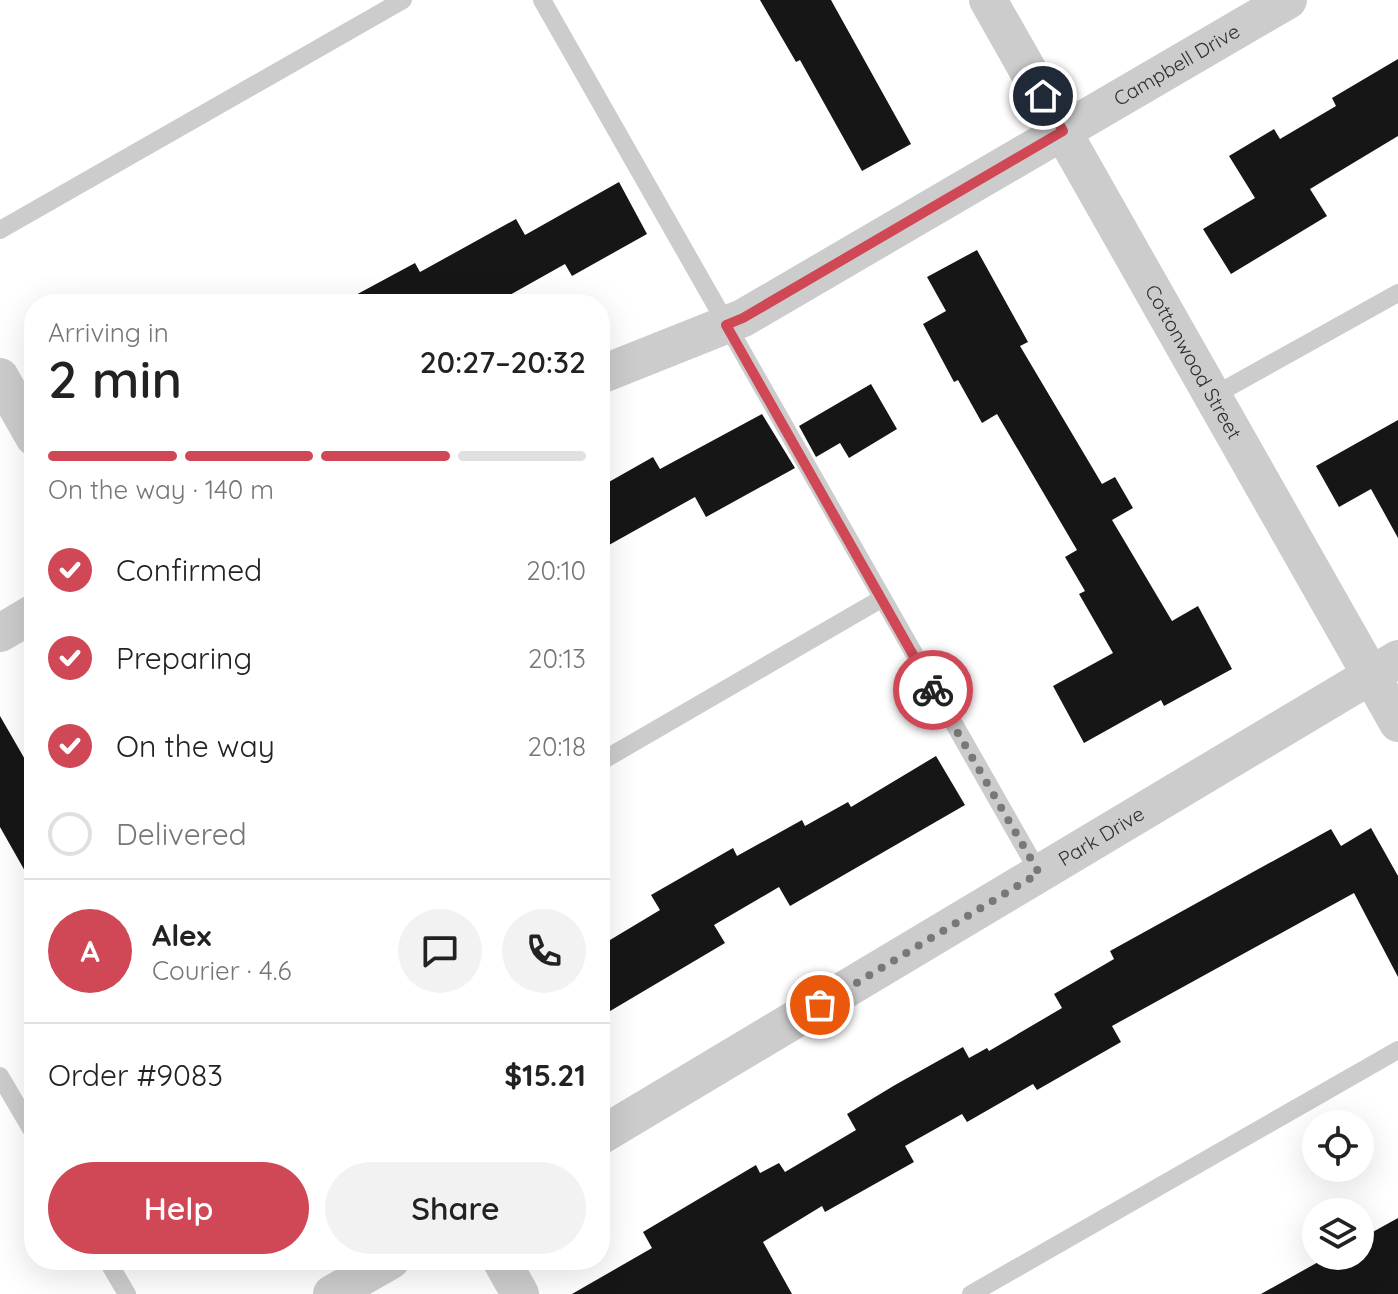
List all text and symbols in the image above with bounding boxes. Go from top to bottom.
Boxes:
street label: Campbell Drive [1109,18,1244,111]
pin [1009,62,1077,130]
icon: home [1021,74,1065,118]
street label: Cottonwood Street [1140,280,1247,444]
text: Arriving in [48,316,169,349]
text: 20:27–20:32 [420,343,586,381]
text: 2 min [48,346,182,411]
text: On the way · 140 m [48,473,274,506]
icon: check [48,548,92,592]
text: Confirmed [116,551,262,589]
text: 20:10 [526,554,586,587]
icon: check [48,636,92,680]
text: Preparing [116,639,252,677]
text: 20:13 [528,642,586,675]
courier [893,650,973,730]
icon: bike [911,668,955,712]
icon: check [48,724,92,768]
text: On the way [116,727,275,765]
text: 20:18 [528,730,586,763]
street label: Park Drive [1053,801,1149,871]
text: Delivered [116,815,247,853]
button: chat [398,909,482,993]
button: phone [502,909,586,993]
text: Alex [152,916,211,954]
text: A [80,932,100,970]
text: Courier · 4.6 [152,954,291,987]
pin [786,971,854,1039]
icon: bag [798,983,842,1027]
text: Order #9083 [48,1056,223,1094]
text: $15.21 [504,1056,586,1094]
map controls [1302,1110,1374,1270]
button: locate [1302,1110,1374,1182]
button: Help [48,1162,309,1254]
button: Share [325,1162,586,1254]
button: layers [1302,1198,1374,1270]

